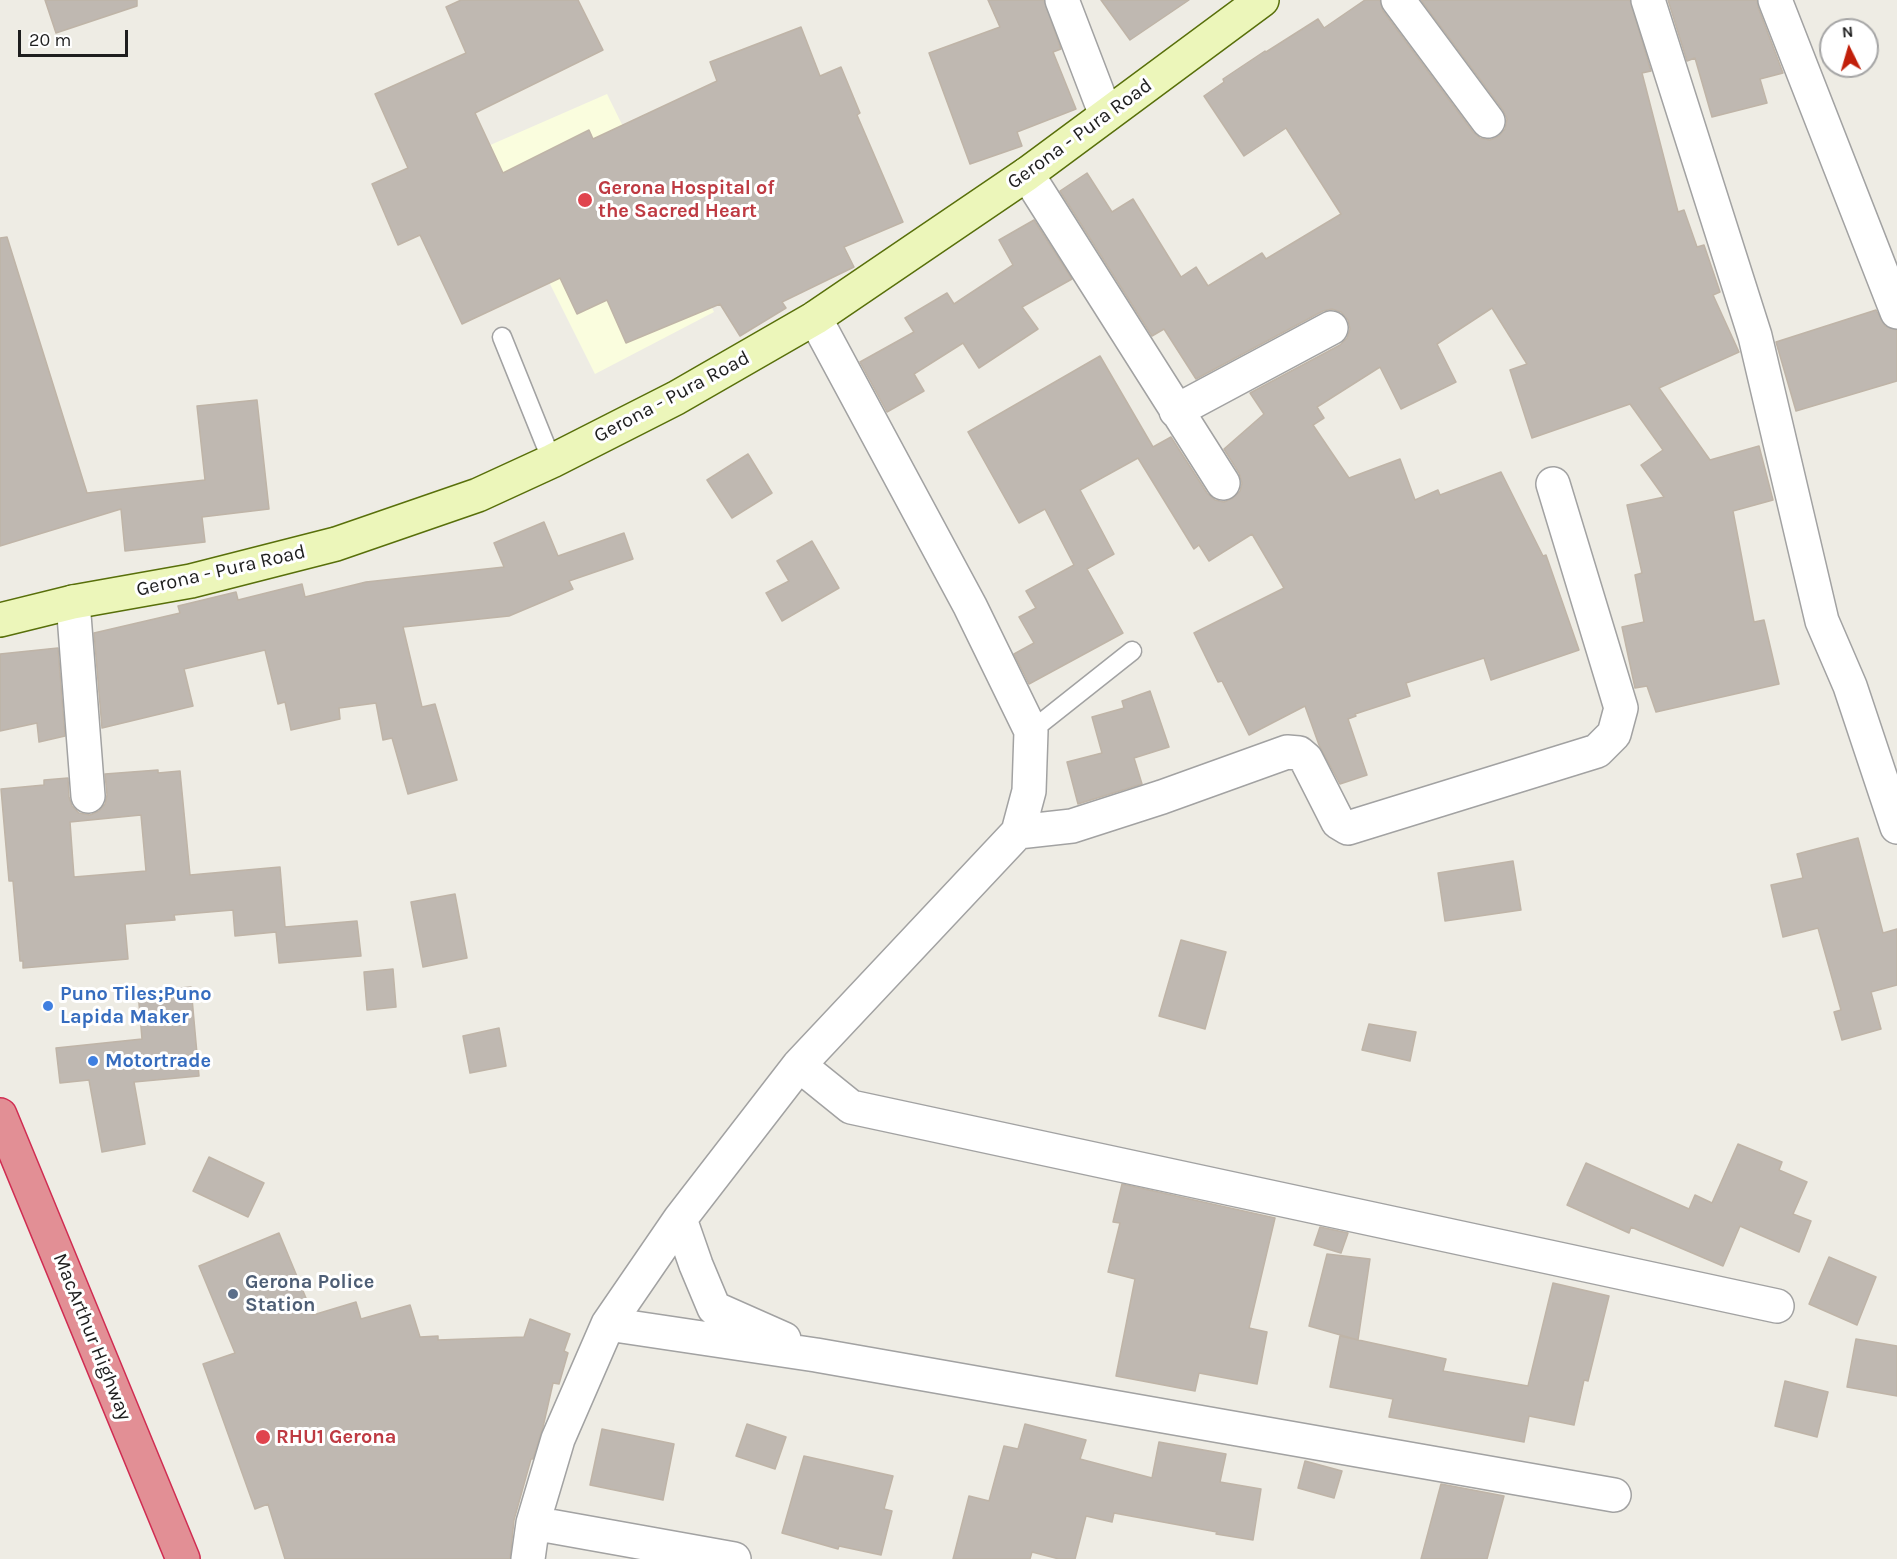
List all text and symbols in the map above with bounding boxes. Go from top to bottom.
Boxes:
scale bar [21,18,130,56]
north arrow [1819,18,1879,78]
text: N [1841,22,1854,42]
text: 20 m [29,29,71,51]
street label: Gerona - Pura Road [1003,73,1157,195]
place label: Gerona Hospital of the Sacred Heart [598,176,775,223]
marker: Gerona Hospital of the Sacred Heart [576,191,594,209]
street label: Gerona - Pura Road [590,346,754,448]
street label: Gerona - Pura Road [134,540,308,602]
place label: Puno Tiles;Puno Lapida Maker [60,982,212,1029]
marker: Puno Tiles;Puno Lapida Maker [41,999,55,1013]
place label: Motortrade [105,1049,211,1073]
marker: Motortrade [86,1054,100,1068]
street label: MacArthur Highway [48,1250,136,1424]
place label: Gerona Police Station [245,1270,374,1317]
marker: Gerona Police Station [226,1287,240,1301]
place label: RHU1 Gerona [276,1425,396,1449]
marker: RHU1 Gerona [254,1428,272,1446]

